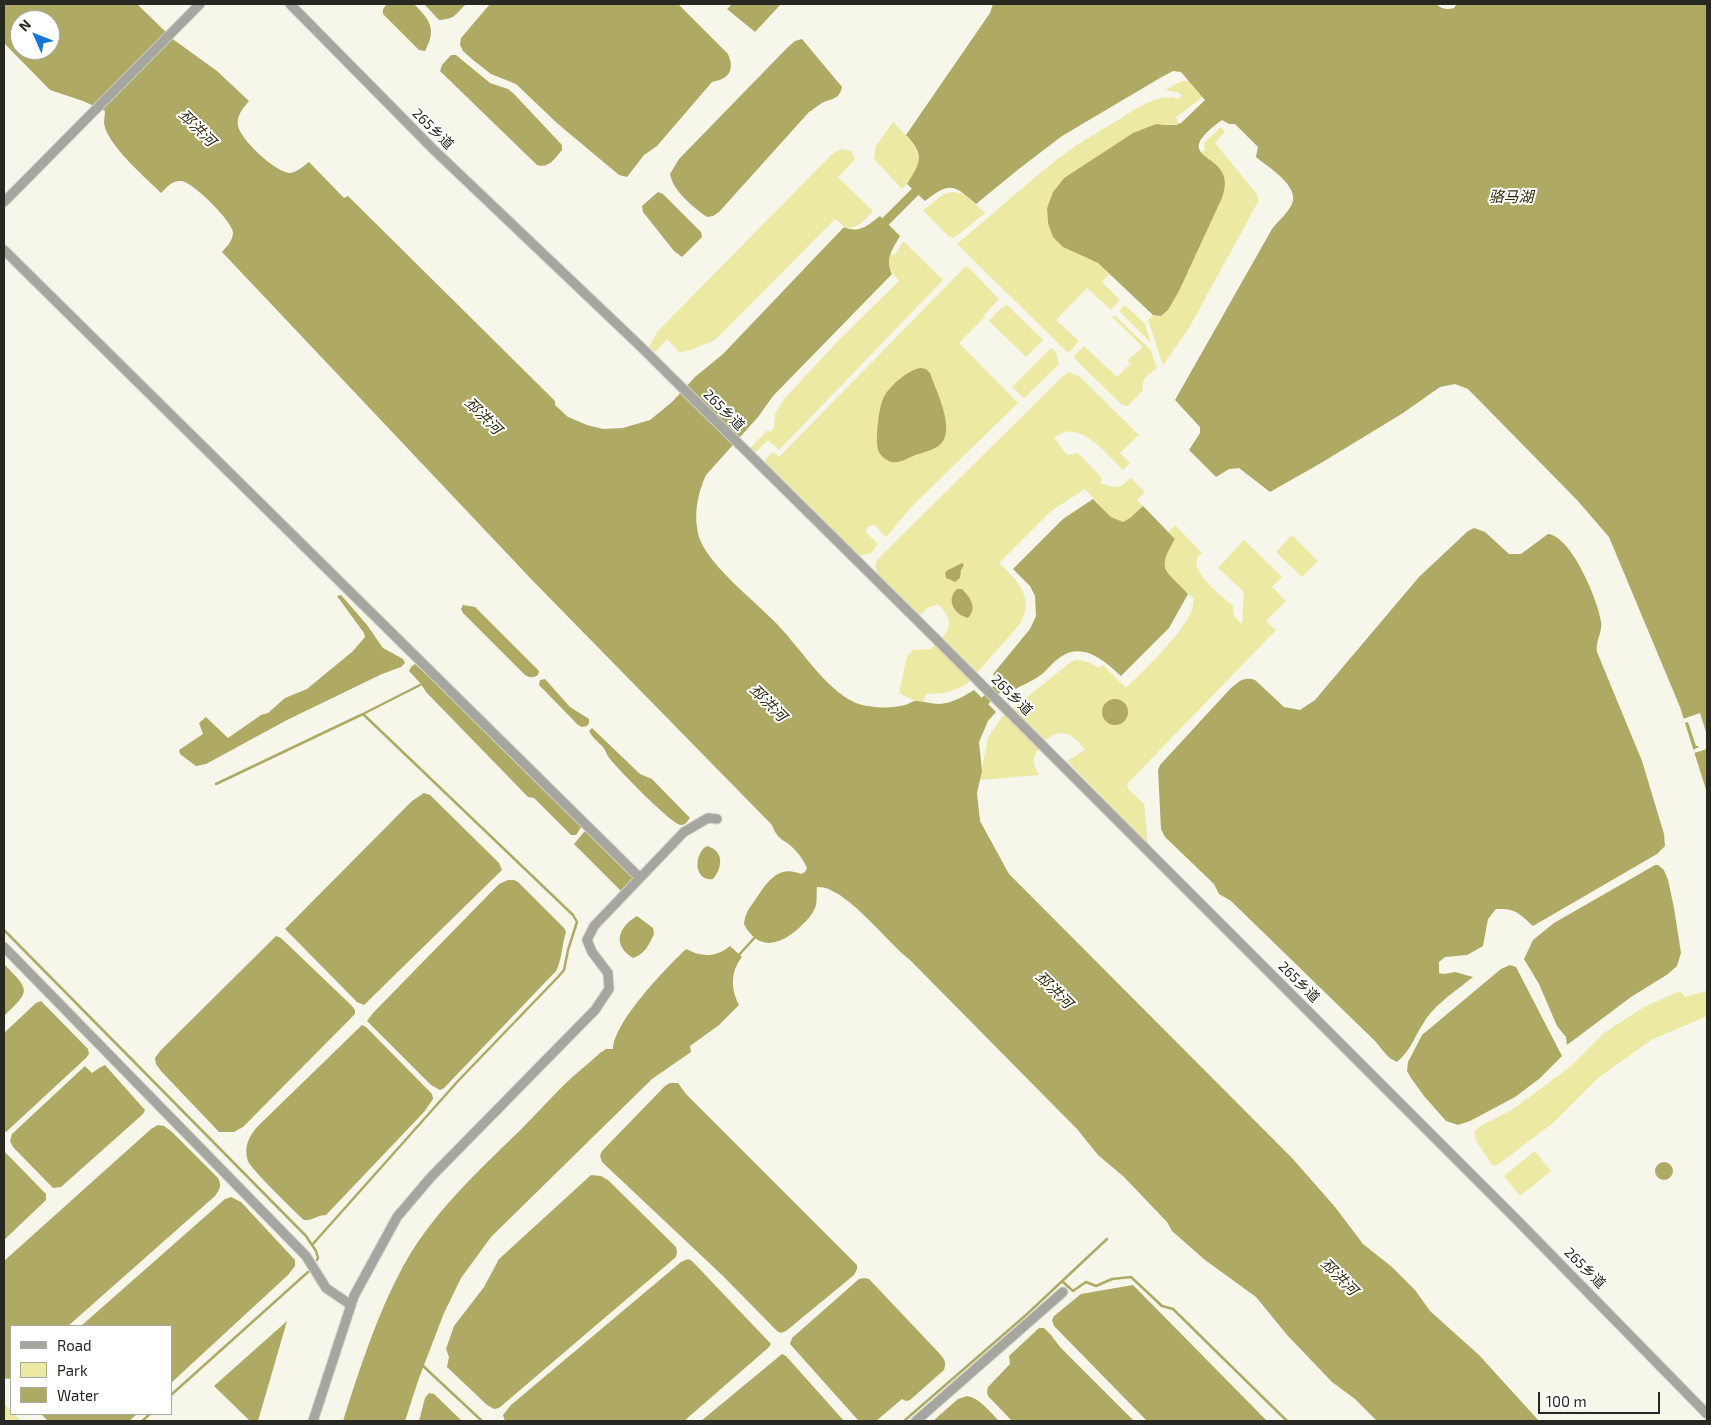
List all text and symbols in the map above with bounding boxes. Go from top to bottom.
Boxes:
north arrow [10,10,60,60]
text: N [15,15,34,34]
street label: 265乡道 [409,105,457,153]
water label: 邳洪河 [175,106,219,150]
water label: 骆马湖 [1489,188,1533,206]
street label: 265乡道 [700,386,748,434]
water label: 邳洪河 [461,394,505,438]
street label: 265乡道 [988,671,1036,719]
water label: 邳洪河 [746,681,790,725]
street label: 265乡道 [1275,958,1323,1006]
water label: 邳洪河 [1032,968,1076,1012]
street label: 265乡道 [1561,1244,1609,1292]
water label: 邳洪河 [1317,1255,1361,1299]
legend [10,1325,172,1415]
text: Road [57,1336,92,1354]
text: Park [57,1361,88,1379]
scale bar [1541,1382,1664,1414]
text: Water [57,1386,99,1404]
text: 100 m [1546,1392,1587,1410]

